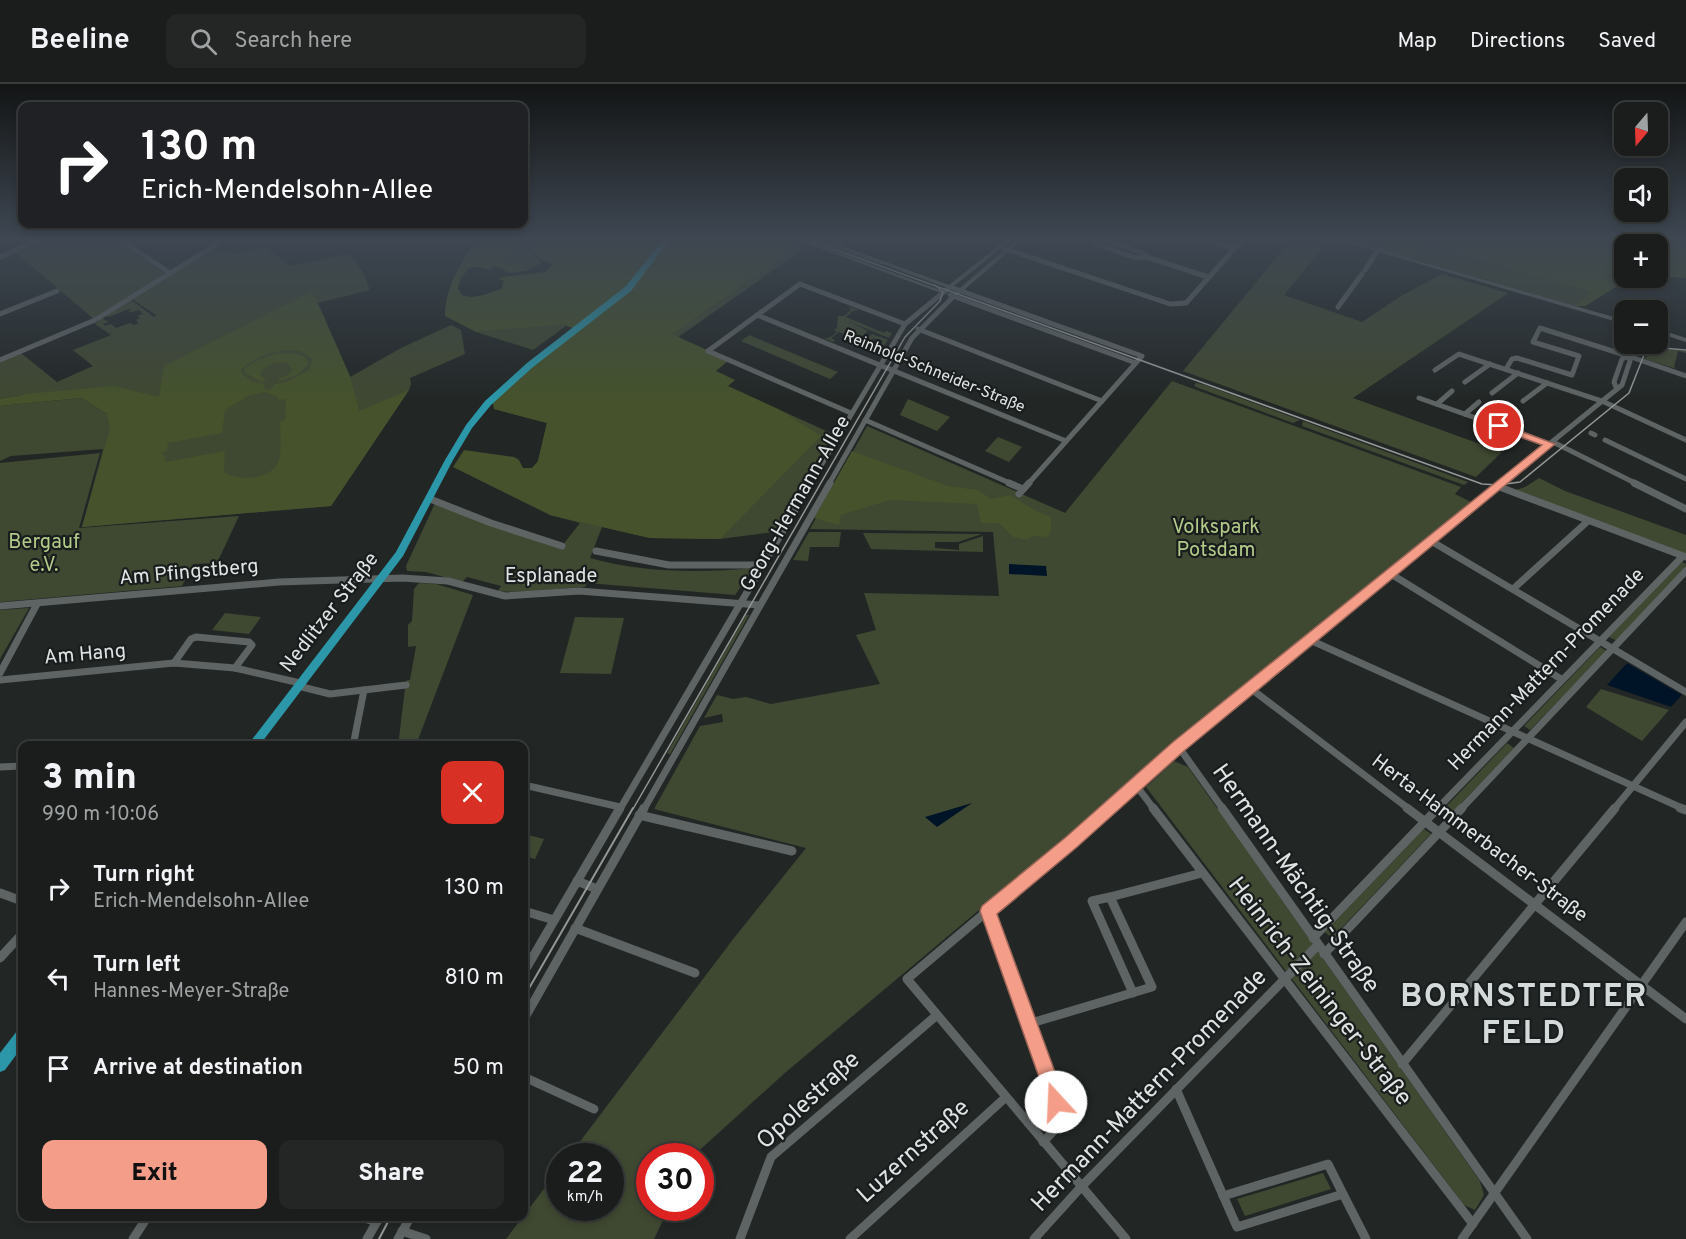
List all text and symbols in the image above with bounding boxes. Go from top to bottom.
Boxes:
search box [166,14,586,68]
text: Beeline [30,23,130,59]
icon: search [187,25,220,58]
text: Search here [235,28,352,55]
text: Map [1397,28,1437,55]
text: Directions [1470,28,1565,55]
text: Saved [1598,28,1656,55]
north arrow [1614,102,1668,156]
map controls [1614,102,1668,354]
text: 130 m [141,122,257,175]
icon: right [42,126,120,204]
button: sound [1614,168,1668,222]
text: Erich-Mendelsohn-Allee [141,174,433,208]
button: + [1614,234,1668,288]
button: − [1614,300,1668,354]
street label: Reinhold-Schneider-Straße [840,326,1028,418]
pin [1473,400,1524,451]
icon: arrive [1482,409,1515,442]
street label: Georg-Hermann-Allee [735,411,857,597]
park label: Volkspark Potsdam [1172,515,1260,564]
park label: Bergauf e.V. [8,530,80,579]
street label: Nedlitzer Straße [275,548,385,678]
street label: Am Pfingstberg [118,554,260,592]
street label: Hermann-Mattern-Promenade [1443,563,1651,777]
street label: Esplanade [505,564,597,590]
street label: Am Hang [43,638,127,672]
street label: Herta-Hammerbacher-Straße [1366,749,1592,929]
text: 3 min [42,756,137,802]
street label: Hermann-Mächtig-Straße [1204,759,1386,999]
button: close [441,761,504,824]
text: 990 m · 10:06 [42,802,159,828]
text: Turn right [93,862,195,889]
icon: right [42,872,75,905]
street label: Heinrich-Zeininger-Straße [1220,872,1418,1112]
text: 130 m [445,875,504,902]
text: Erich-Mendelsohn-Allee [93,889,309,915]
text: Turn left [93,952,181,979]
icon: left [42,962,75,995]
street label: Hermann-Mattern-Promenade [1026,963,1274,1219]
text: 810 m [444,965,504,992]
district label: BORNSTEDTER FELD [1400,978,1648,1055]
text: Hannes-Meyer-Straße [93,979,289,1005]
street label: Opolestraße [751,1045,867,1157]
icon: arrive [42,1052,75,1085]
text: Arrive at destination [93,1055,303,1082]
text: 50 m [452,1055,504,1082]
position arrow [1024,1070,1088,1134]
street label: Luzernstraße [851,1094,977,1210]
button: Exit [42,1140,267,1209]
button: Share [279,1140,504,1209]
speed limit sign: 30 [636,1143,714,1221]
text: 22 [567,1156,603,1193]
text: km/h [567,1188,603,1207]

